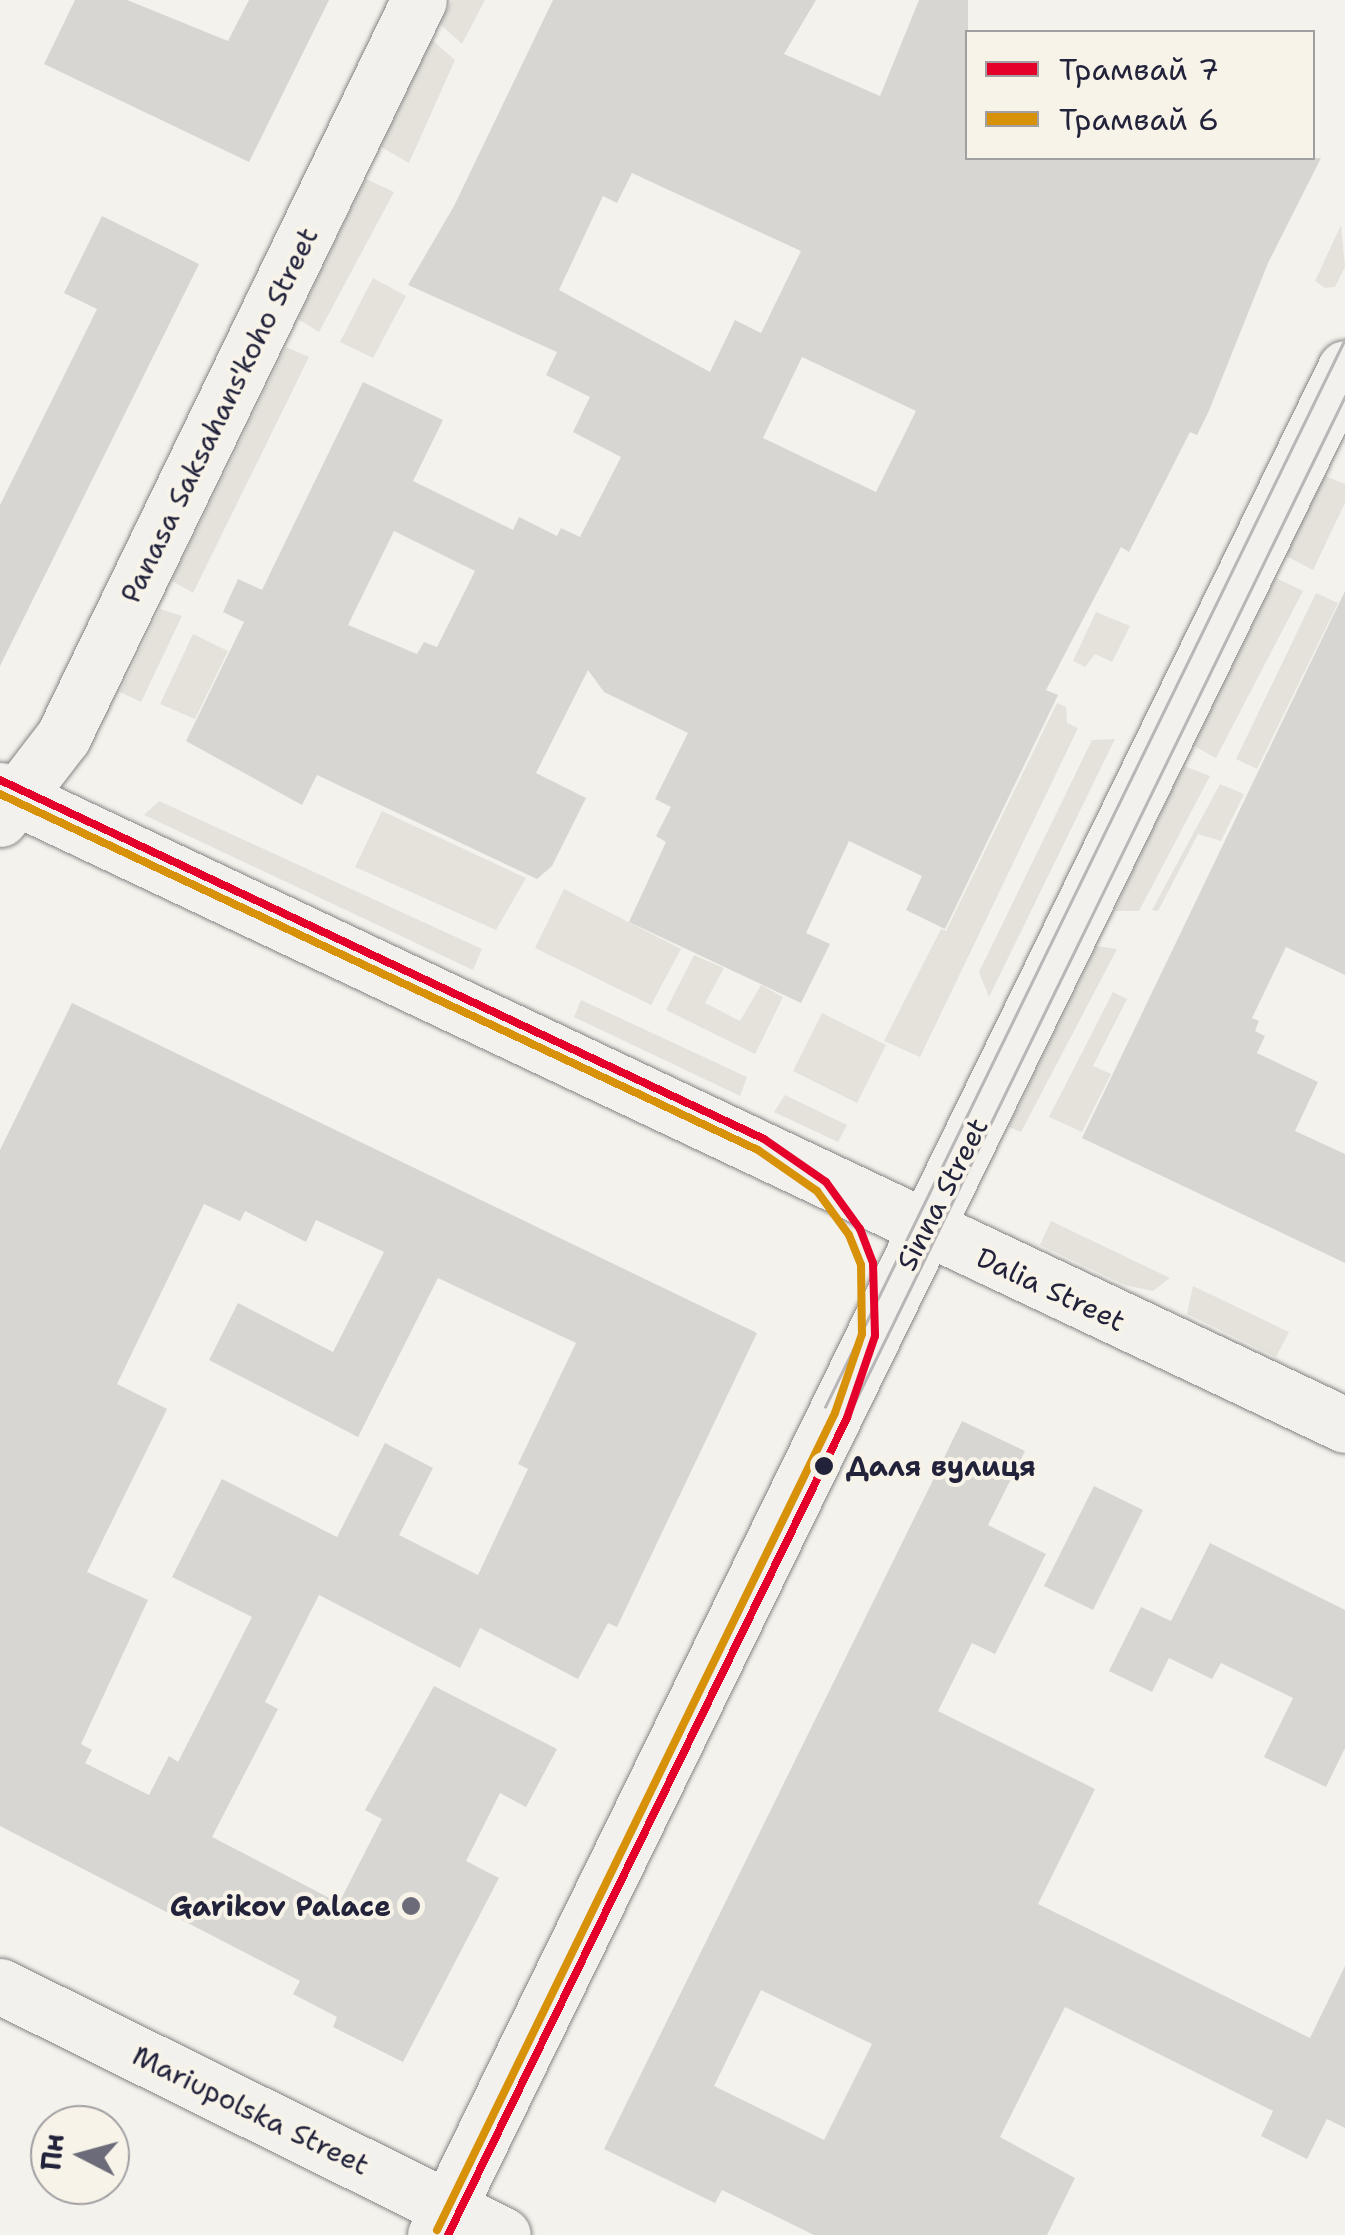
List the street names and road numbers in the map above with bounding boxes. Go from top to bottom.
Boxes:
street label: Panasa Saksahans'koho Street [113,222,325,608]
street label: Sinna Street [889,1112,995,1276]
street label: Dalia Street [971,1240,1131,1338]
street label: Mariupolska Street [127,2038,375,2182]

